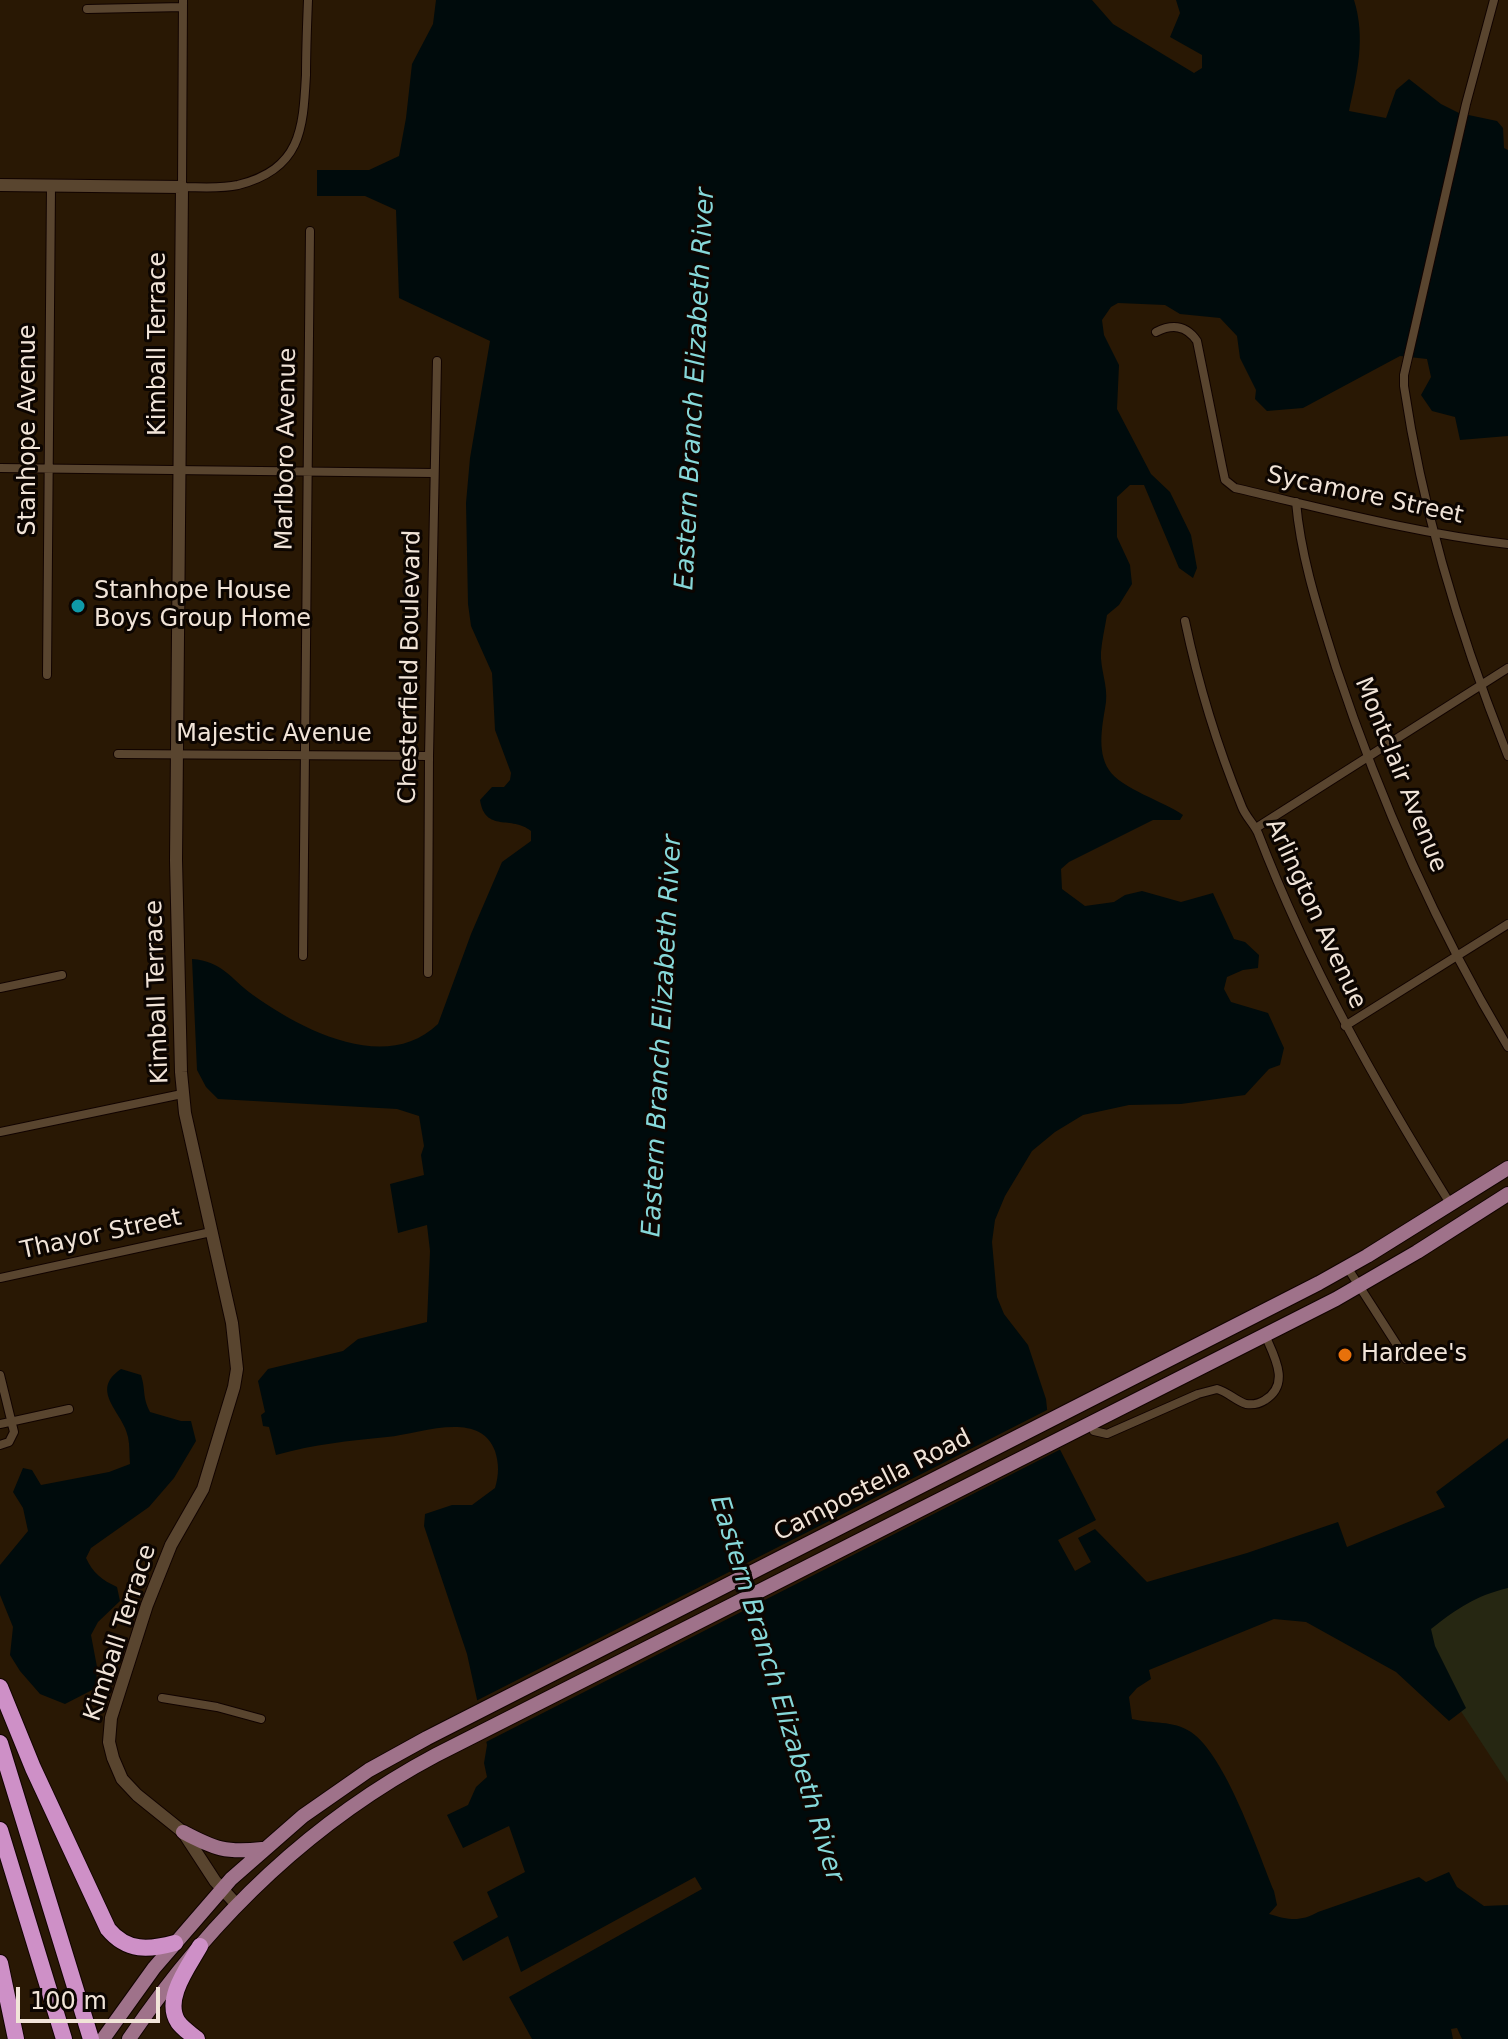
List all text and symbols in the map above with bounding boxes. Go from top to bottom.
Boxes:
water label: Eastern Branch Elizabeth River [670,187,722,591]
street label: Kimball Terrace [145,252,173,436]
street label: Stanhope Avenue [15,324,43,536]
street label: Marlboro Avenue [271,347,303,551]
street label: Sycamore Street [1264,461,1466,531]
street label: Chesterfield Boulevard [394,530,428,804]
place label: Stanhope House Boys Group Home [94,578,311,634]
marker: Stanhope House Boys Group Home [69,597,87,615]
street label: Montclair Avenue [1348,673,1452,877]
street label: Majestic Avenue [176,721,372,749]
street label: Arlington Avenue [1258,814,1372,1014]
water label: Eastern Branch Elizabeth River [637,834,689,1238]
street label: Kimball Terrace [140,900,176,1084]
street label: Thayor Street [18,1204,184,1266]
place label: Hardee's [1361,1341,1467,1369]
marker: Hardee's [1336,1346,1354,1364]
street label: Campostella Road [770,1424,976,1548]
water label: Eastern Branch Elizabeth River [702,1492,850,1886]
street label: Kimball Terrace [79,1541,163,1725]
scale bar [20,1971,164,2021]
text: 100 m [30,1987,107,2015]

